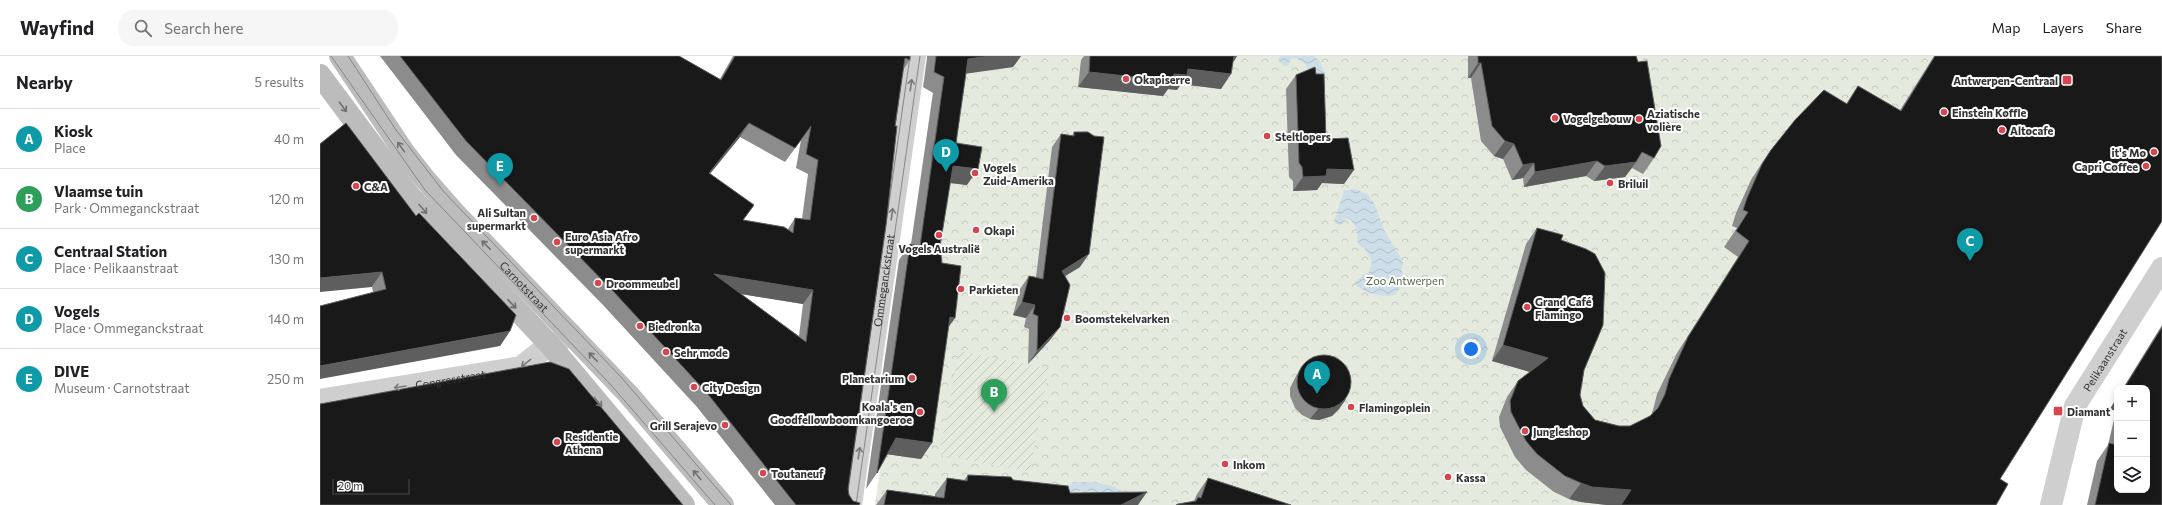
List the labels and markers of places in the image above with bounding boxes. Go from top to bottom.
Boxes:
place label: Okapiserre [1134,73,1190,86]
marker: Okapiserre [1121,74,1131,84]
place label: Antwerpen-Centraal [1953,74,2058,87]
marker: Antwerpen-Centraal [2061,74,2073,86]
place label: Einstein Koffie [1952,106,2027,119]
place label: Aziatische volière [1647,107,1700,133]
marker: Einstein Koffie [1939,107,1949,117]
place label: Vogelgebouw [1563,112,1632,125]
marker: Vogelgebouw [1550,113,1560,123]
marker: Aziatische volière [1634,114,1644,124]
place label: Altocafe [2010,124,2054,137]
marker: Altocafe [1997,125,2007,135]
place label: Steltlopers [1275,130,1331,143]
marker: Steltlopers [1262,131,1272,141]
pin: D [933,139,959,172]
place label: it's Mo [2111,146,2146,159]
marker: it's Mo [2149,147,2159,157]
pin: E [487,153,513,186]
place label: Capri Coffee [2074,160,2138,173]
place label: Vogels Zuid-Amerika [983,161,1054,187]
marker: Capri Coffee [2141,161,2151,171]
marker: Vogels Zuid-Amerika [970,168,980,178]
place label: Briluil [1618,177,1648,190]
marker: Briluil [1605,178,1615,188]
place label: C&A [364,180,388,193]
marker: C&A [351,181,361,191]
place label: Ali Sultan supermarkt [467,206,526,232]
marker: Ali Sultan supermarkt [529,213,539,223]
place label: Okapi [984,224,1015,237]
marker: Okapi [971,225,981,235]
pin: C [1957,228,1983,261]
place label: Euro Asia Afro supermarkt [565,230,638,256]
marker: Vogels Australië [934,230,944,240]
marker: Euro Asia Afro supermarkt [552,237,562,247]
place label: Vogels Australië [898,242,980,255]
place label: Droommeubel [606,277,678,290]
marker: Droommeubel [593,278,603,288]
place label: Parkieten [969,283,1018,296]
marker: Parkieten [956,284,966,294]
place label: Grand Café Flamingo [1535,295,1592,321]
marker: Grand Café Flamingo [1522,302,1532,312]
place label: Boomstekelvarken [1075,312,1170,325]
marker: Boomstekelvarken [1062,313,1072,323]
place label: Biedronka [648,320,700,333]
marker: Biedronka [635,321,645,331]
place label: Sehr mode [674,346,728,359]
marker: Sehr mode [661,347,671,357]
pin: A [1304,361,1330,394]
place label: Planetarium [842,372,904,385]
marker: Planetarium [907,373,917,383]
pin: B [981,379,1007,412]
place label: City Design [702,381,760,394]
marker: City Design [689,382,699,392]
place label: Koala's en Goodfellowboomkangoeroe [770,400,912,426]
place label: Flamingoplein [1359,401,1430,414]
marker: Flamingoplein [1346,402,1356,412]
marker: Diamant [2052,405,2064,417]
place label: Diamant [2067,405,2111,418]
marker: Koala's en Goodfellowboomkangoeroe [915,407,925,417]
place label: Grill Serajevo [650,419,717,432]
marker: Grill Serajevo [720,420,730,430]
place label: Jungleshop [1533,425,1589,439]
marker: Jungleshop [1520,426,1530,436]
place label: Residentie Athena [565,430,618,456]
marker: Residentie Athena [552,437,562,447]
place label: Inkom [1233,458,1265,471]
marker: Inkom [1220,459,1230,469]
place label: Toutaneuf [771,467,824,480]
marker: Toutaneuf [758,468,768,478]
place label: Kassa [1456,471,1486,484]
marker: Kassa [1443,472,1453,482]

